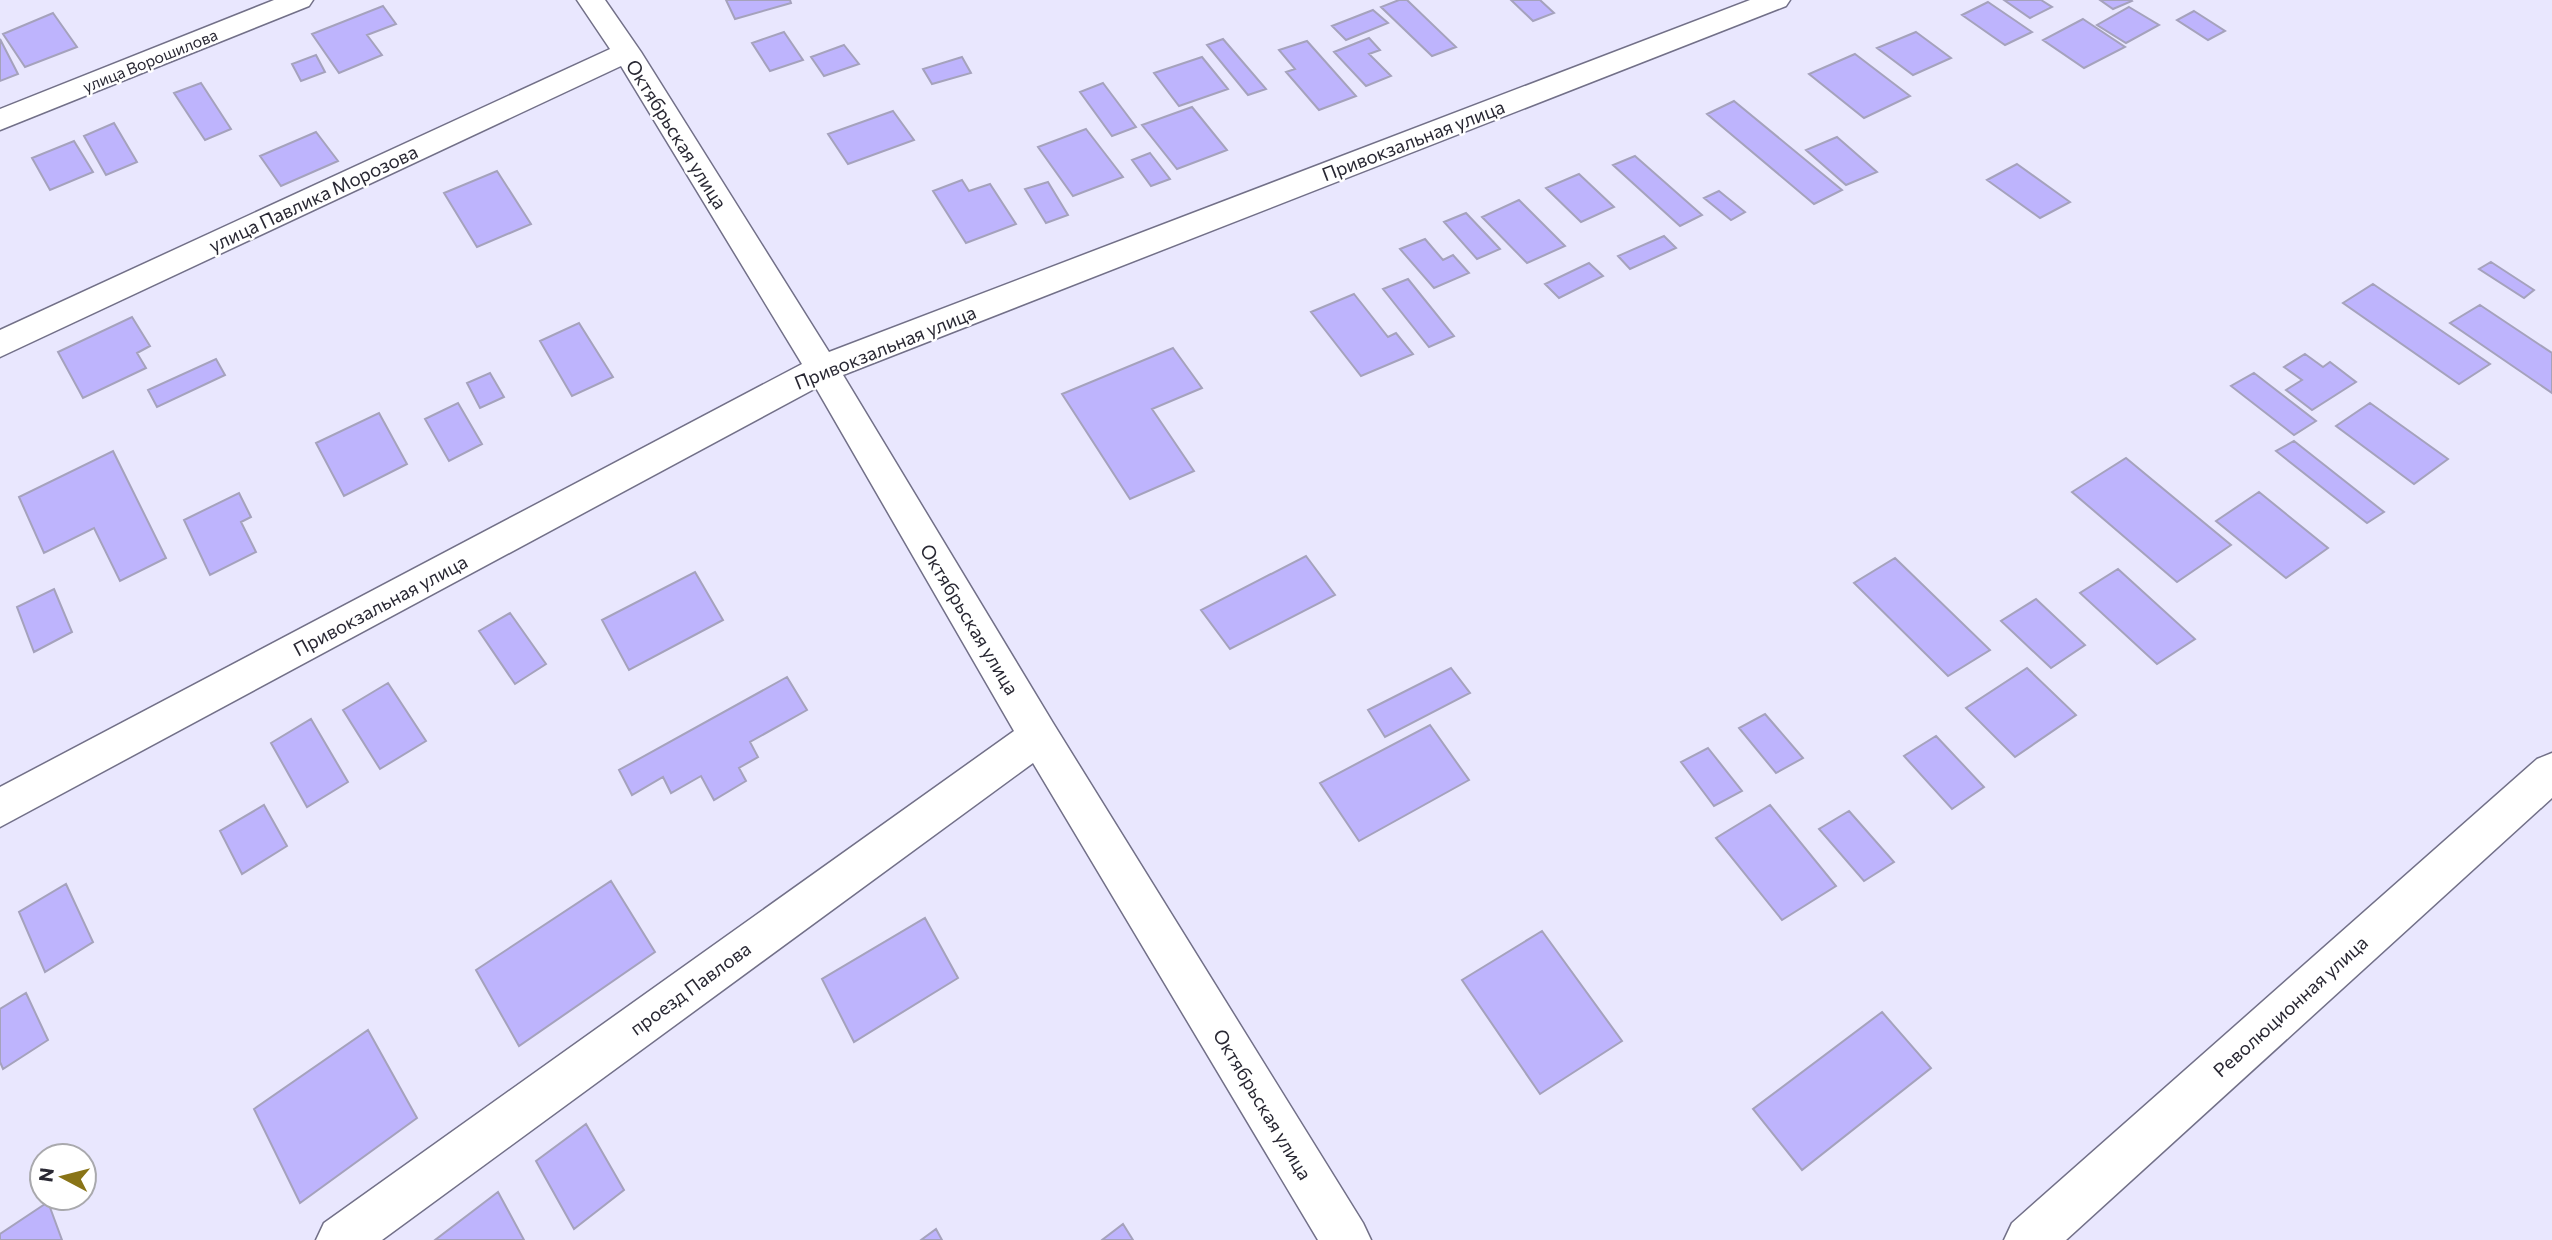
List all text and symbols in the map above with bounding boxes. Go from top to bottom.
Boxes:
street label: улица Ворошилова [80,24,220,96]
street label: Октябрьская улица [622,55,732,213]
street label: Привокзальная улица [1318,95,1508,185]
street label: улица Павлика Морозова [205,139,421,257]
street label: Привокзальная улица [791,300,979,394]
street label: Октябрьская улица [916,539,1024,699]
street label: Привокзальная улица [289,549,471,661]
street label: Революционная улица [2208,931,2372,1081]
street label: проезд Павлова [625,936,755,1040]
street label: Октябрьская улица [1209,1024,1317,1184]
north arrow [28,1142,98,1212]
text: N [33,1166,58,1183]

